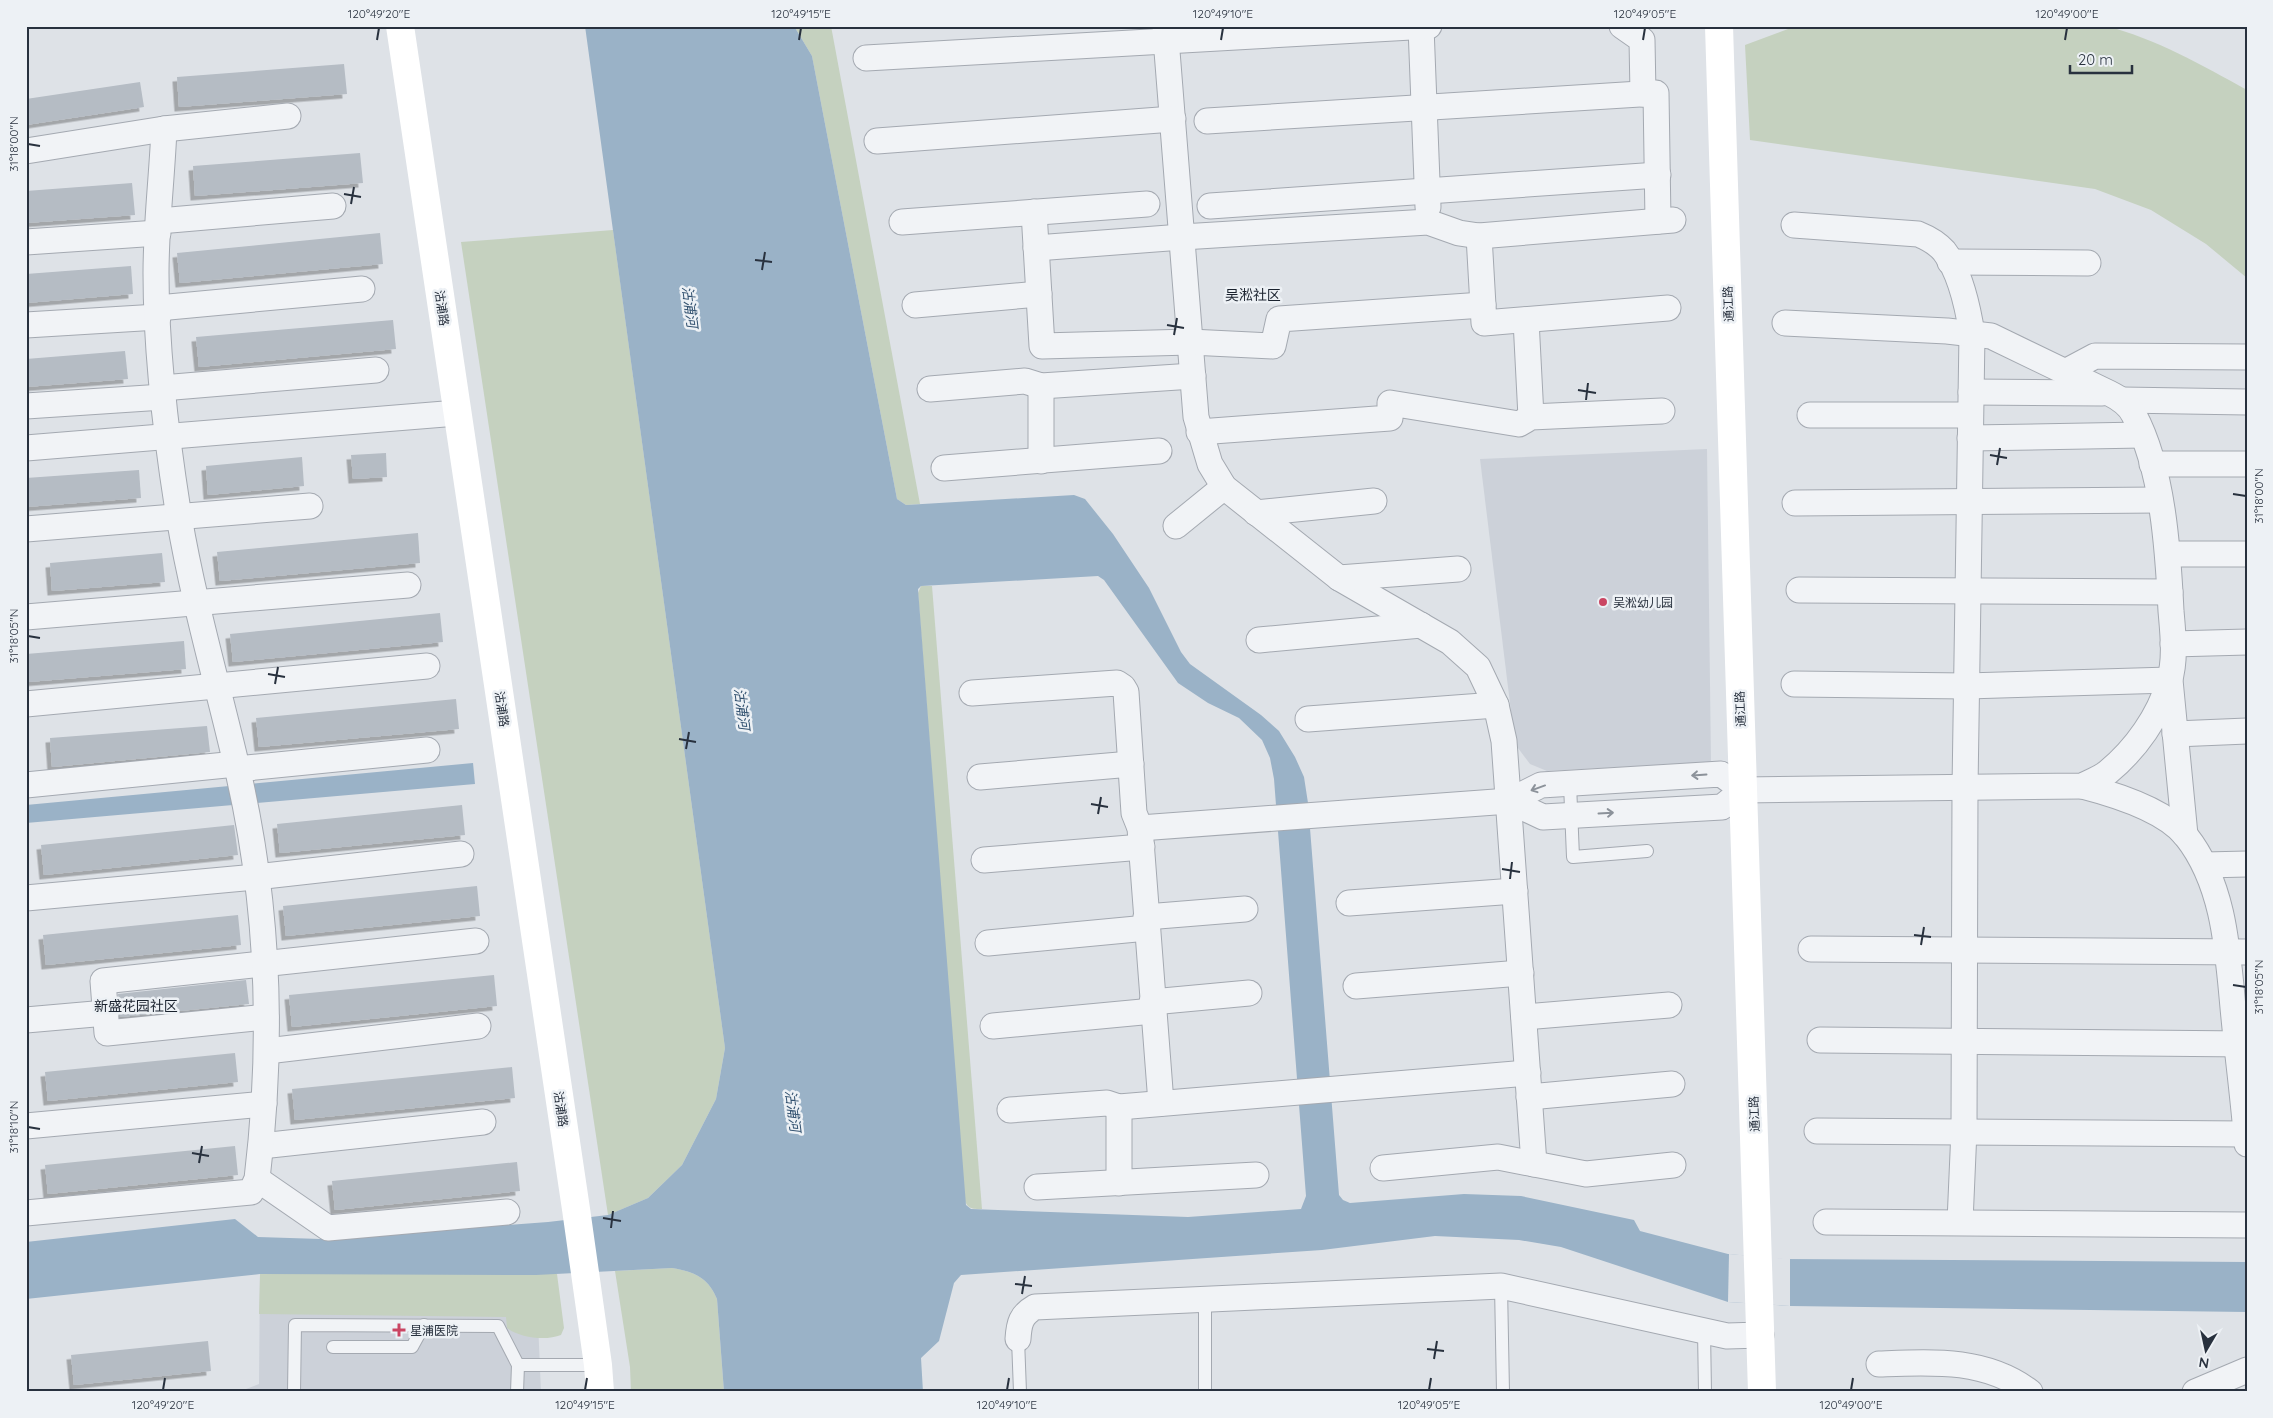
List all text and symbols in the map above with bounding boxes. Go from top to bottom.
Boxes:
text: 120°49'20"E [348,6,410,21]
text: 120°49'15"E [771,6,831,21]
text: 120°49'10"E [1193,6,1253,21]
text: 120°49'05"E [1614,6,1676,21]
text: 120°49'00"E [2035,6,2099,21]
scale bar [2070,42,2133,74]
text: 20 m [2078,50,2113,69]
text: 31°18'00"N [6,116,21,172]
water label: 沽浦河 [679,285,702,332]
district label: 吴淞社区 [1225,286,1281,304]
street label: 通江路 [1720,286,1736,322]
street label: 沽浦路 [432,289,452,327]
text: 31°18'00"N [2251,468,2266,524]
place label: 吴淞幼儿园 [1613,595,1673,610]
marker: 吴淞幼儿园 [1597,596,1609,608]
text: 31°18'05"N [6,609,21,663]
water label: 沽浦河 [731,687,754,734]
street label: 沽浦路 [492,690,512,728]
street label: 通江路 [1732,691,1748,727]
one-way arrow [1692,771,1708,780]
one-way arrow [1531,784,1546,793]
one-way arrow [1598,809,1614,818]
text: 31°18'05"N [2251,960,2266,1014]
district label: 新盛花园社区 [94,997,178,1015]
water label: 沽浦河 [782,1089,805,1136]
street label: 沽浦路 [551,1090,571,1128]
street label: 通江路 [1746,1096,1762,1132]
text: 31°18'10"N [6,1101,21,1153]
marker: 星浦医院 [392,1323,406,1337]
place label: 星浦医院 [410,1323,458,1338]
north arrow [2180,1326,2230,1376]
text: N [2197,1353,2210,1373]
text: 120°49'20"E [132,1397,194,1412]
text: 120°49'15"E [555,1397,615,1412]
text: 120°49'10"E [977,1397,1037,1412]
text: 120°49'05"E [1398,1397,1460,1412]
text: 120°49'00"E [1819,1397,1883,1412]

